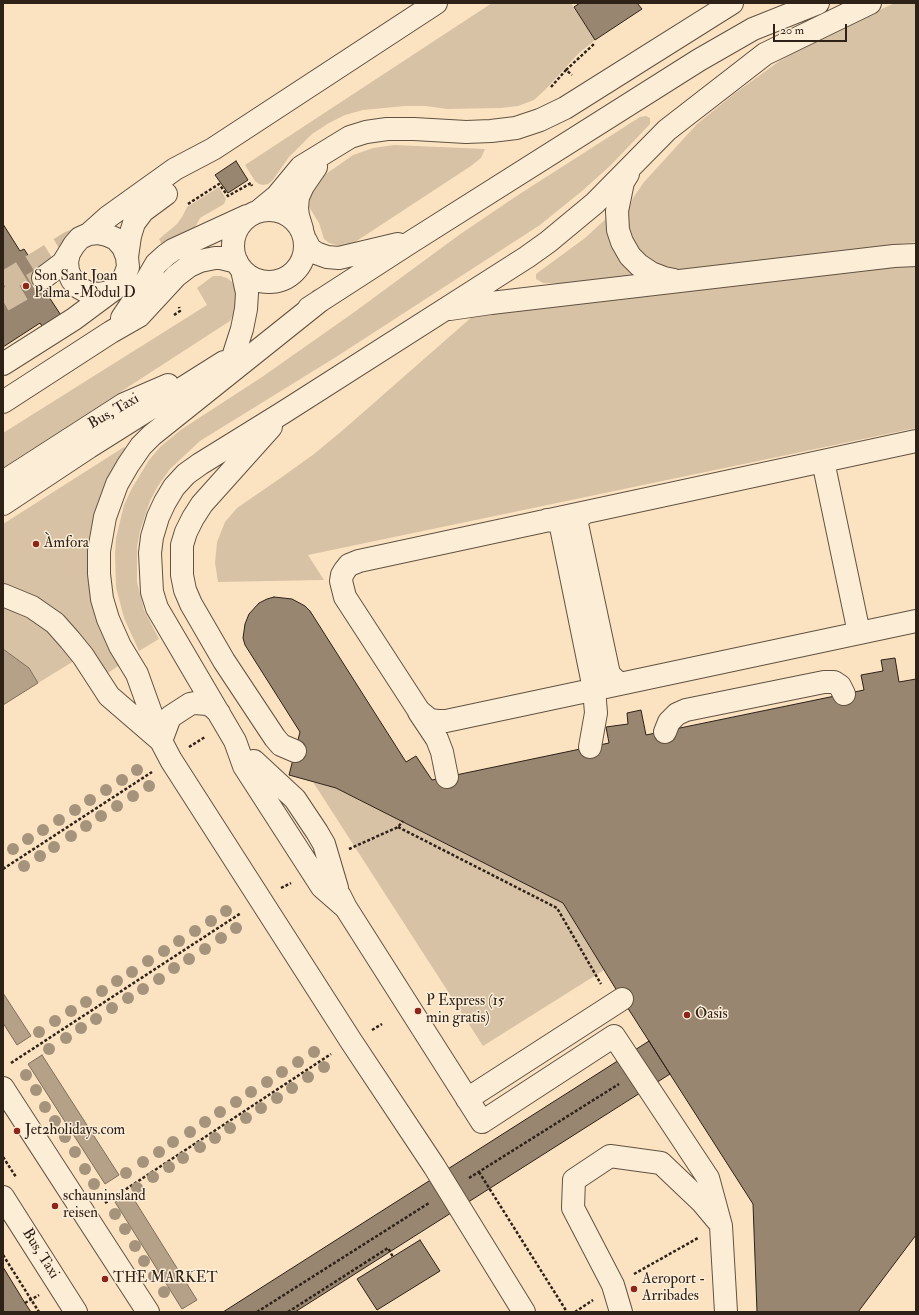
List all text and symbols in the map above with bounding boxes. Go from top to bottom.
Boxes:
scale bar [775,16,849,42]
text: 20 m [780,23,804,38]
place label: Son Sant Joan Palma -Mòdul D [34,268,136,303]
marker: Son Sant Joan Palma -Mòdul D [21,281,31,291]
street label: Bus, Taxi [85,390,143,434]
place label: Àmfora [44,535,89,553]
marker: Àmfora [31,539,41,549]
place label: P Express (15 min gratis) [426,993,504,1028]
marker: P Express (15 min gratis) [413,1006,423,1016]
place label: Oasis [695,1006,728,1024]
marker: Oasis [682,1010,692,1020]
place label: Jet2holidays.com [25,1122,125,1140]
marker: Jet2holidays.com [12,1126,22,1136]
place label: schauninsland reisen [63,1188,146,1223]
marker: schauninsland reisen [50,1201,60,1211]
street label: Bus, Taxi [18,1226,62,1282]
place label: THE MARKET [113,1270,218,1288]
place label: Aeroport - Arribades [642,1271,705,1306]
marker: THE MARKET [100,1274,110,1284]
marker: Aeroport - Arribades [629,1284,639,1294]

